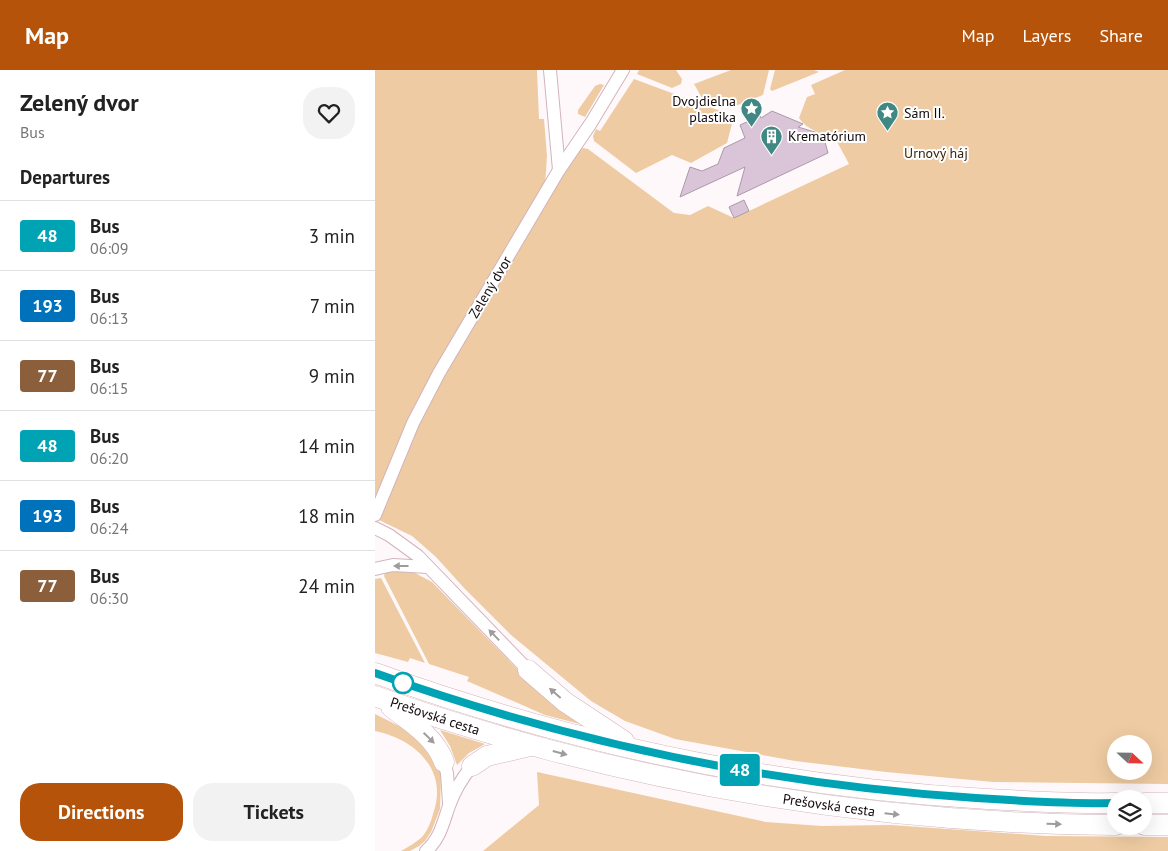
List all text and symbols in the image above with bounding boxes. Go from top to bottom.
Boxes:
text: Map [25,20,69,51]
text: Map [962,24,994,47]
text: Layers [1022,24,1071,47]
text: Share [1099,24,1143,47]
text: Zelený dvor [20,87,139,118]
button: heart [303,87,355,139]
place label: Dvojdielna plastika [672,92,736,126]
place icon: Dvojdielna plastika [740,97,764,128]
place icon: Sám II. [876,101,900,132]
place label: Sám II. [904,104,945,122]
text: Bus [20,122,45,142]
building icon: Krematórium [760,124,784,155]
place label: Krematórium [788,127,866,145]
park label: Urnový háj [904,144,968,162]
text: Departures [20,165,110,189]
text: Bus [90,214,119,238]
text: 48 [37,224,58,247]
text: 3 min [309,224,355,248]
text: 06:09 [90,238,128,258]
street label: Zelený dvor [465,253,516,321]
text: Bus [90,284,119,308]
text: 193 [32,294,63,317]
text: 7 min [310,294,355,318]
text: 06:13 [90,308,128,328]
text: Bus [90,354,119,378]
text: 77 [37,364,58,387]
text: 9 min [309,364,355,388]
text: 06:15 [90,378,128,398]
text: Bus [90,424,119,448]
text: 48 [37,434,58,457]
text: 14 min [298,434,355,458]
text: 06:20 [90,448,128,468]
text: Bus [90,494,119,518]
text: 193 [32,504,63,527]
text: 18 min [298,504,355,528]
text: 06:24 [90,518,128,538]
one-way arrow [393,562,409,570]
text: Bus [90,564,119,588]
text: 77 [37,574,58,597]
text: 24 min [298,574,355,598]
text: 06:30 [90,588,128,608]
one-way arrow [489,630,501,642]
unlabelled marker [392,672,414,694]
one-way arrow [548,688,561,699]
street label: Prešovská cesta [388,693,482,739]
one-way arrow [423,732,435,744]
north arrow [1107,735,1153,780]
map controls [1107,735,1152,835]
one-way arrow [553,749,568,757]
line badge: 48 [717,754,763,786]
text: 48 [730,758,750,781]
button: Directions [20,783,183,841]
button: Tickets [193,783,355,841]
street label: Prešovská cesta [782,790,876,820]
button: layers [1107,790,1152,835]
one-way arrow [884,810,900,818]
one-way arrow [1046,820,1062,828]

